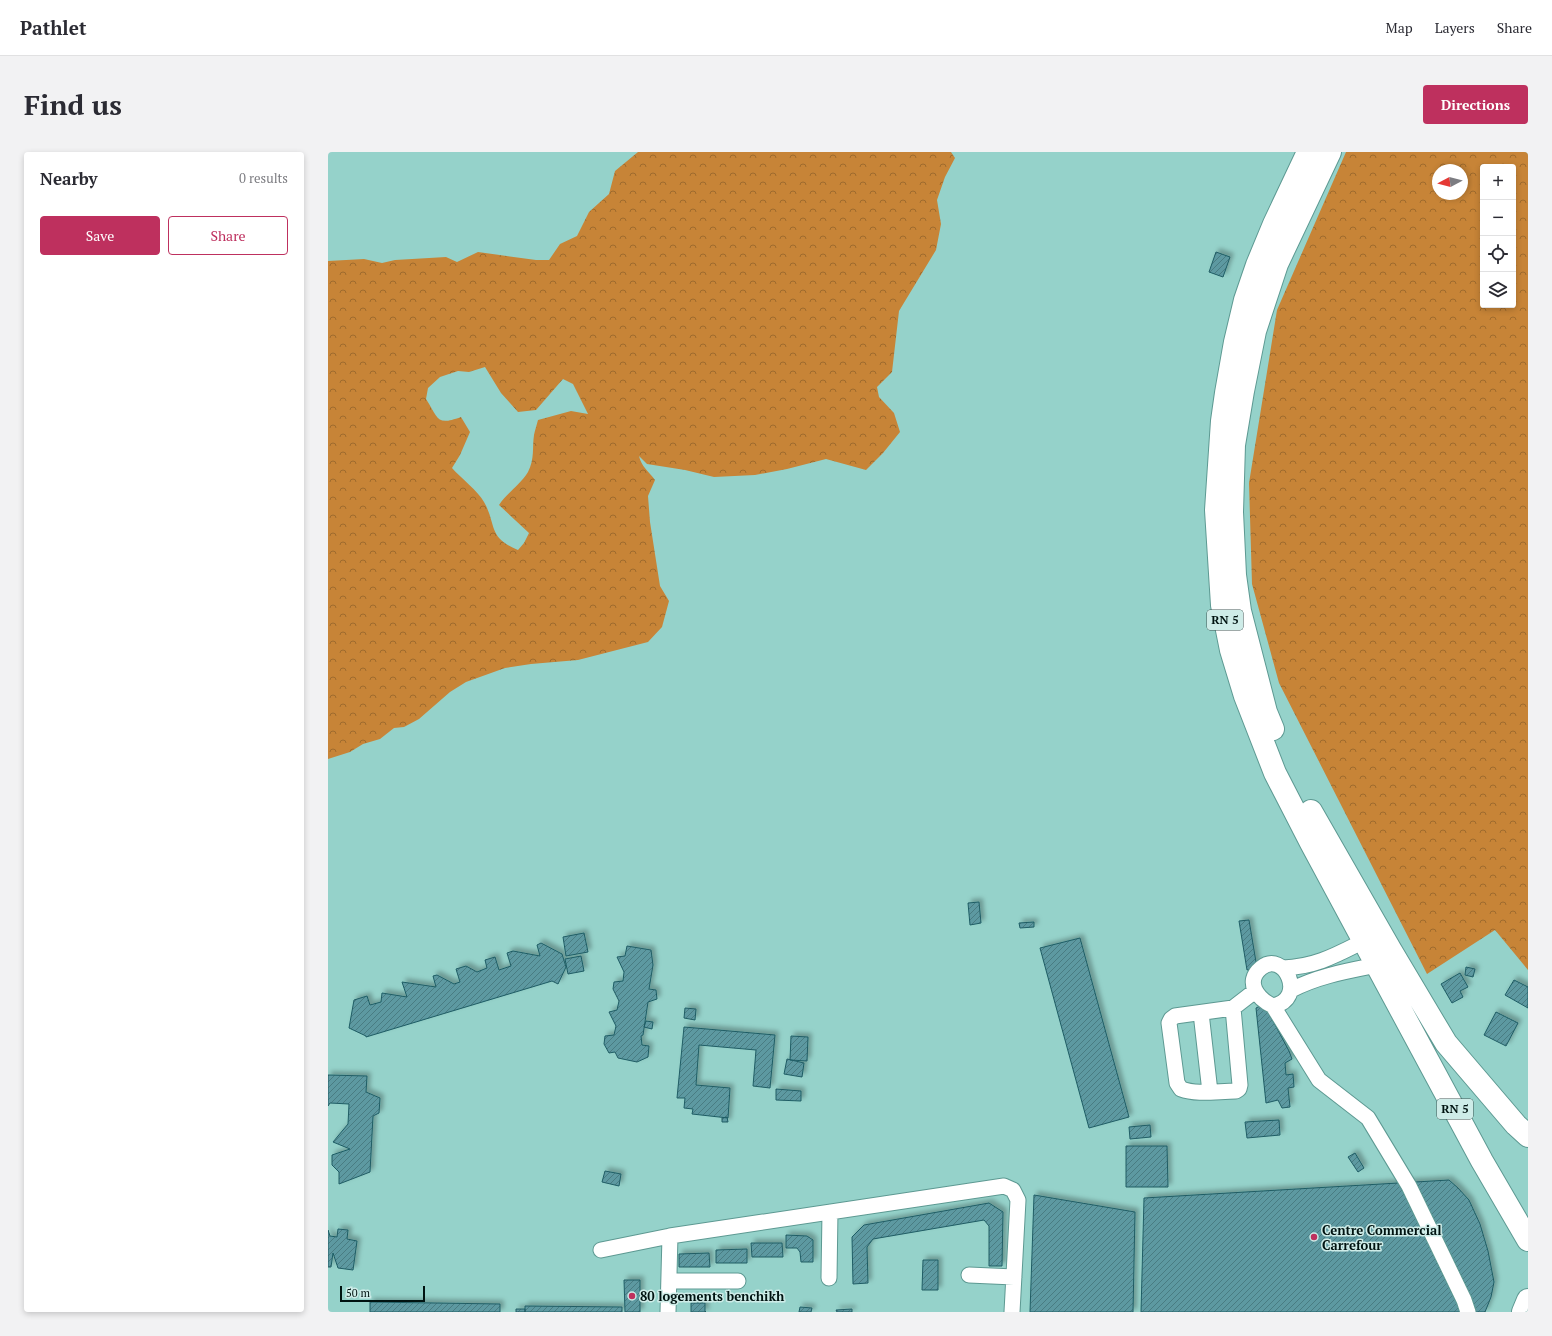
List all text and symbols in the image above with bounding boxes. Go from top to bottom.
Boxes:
text: Pathlet [20,15,86,40]
text: Map [1386,18,1413,37]
text: Layers [1435,18,1475,37]
text: Share [1497,18,1532,37]
button: Directions [1423,85,1528,124]
text: Find us [24,86,122,123]
north arrow [1432,164,1468,200]
map controls [1480,164,1516,308]
button: + [1480,164,1516,200]
text: Nearby [40,167,98,190]
text: 0 results [239,169,288,187]
button: − [1480,200,1516,236]
button: Save [40,216,160,255]
button: Share [168,216,288,255]
button: locate [1480,236,1516,272]
button: layers [1480,272,1516,308]
road number: RN 5 [1207,610,1243,630]
road number: RN 5 [1437,1099,1473,1119]
place label: Centre Commercial Carrefour [1322,1221,1442,1254]
marker: Centre Commercial Carrefour [1309,1232,1319,1242]
scale bar [340,1284,425,1303]
text: 50 m [346,1286,370,1300]
place label: 80 logements benchikh [640,1287,785,1305]
marker: 80 logements benchikh [627,1291,637,1301]

